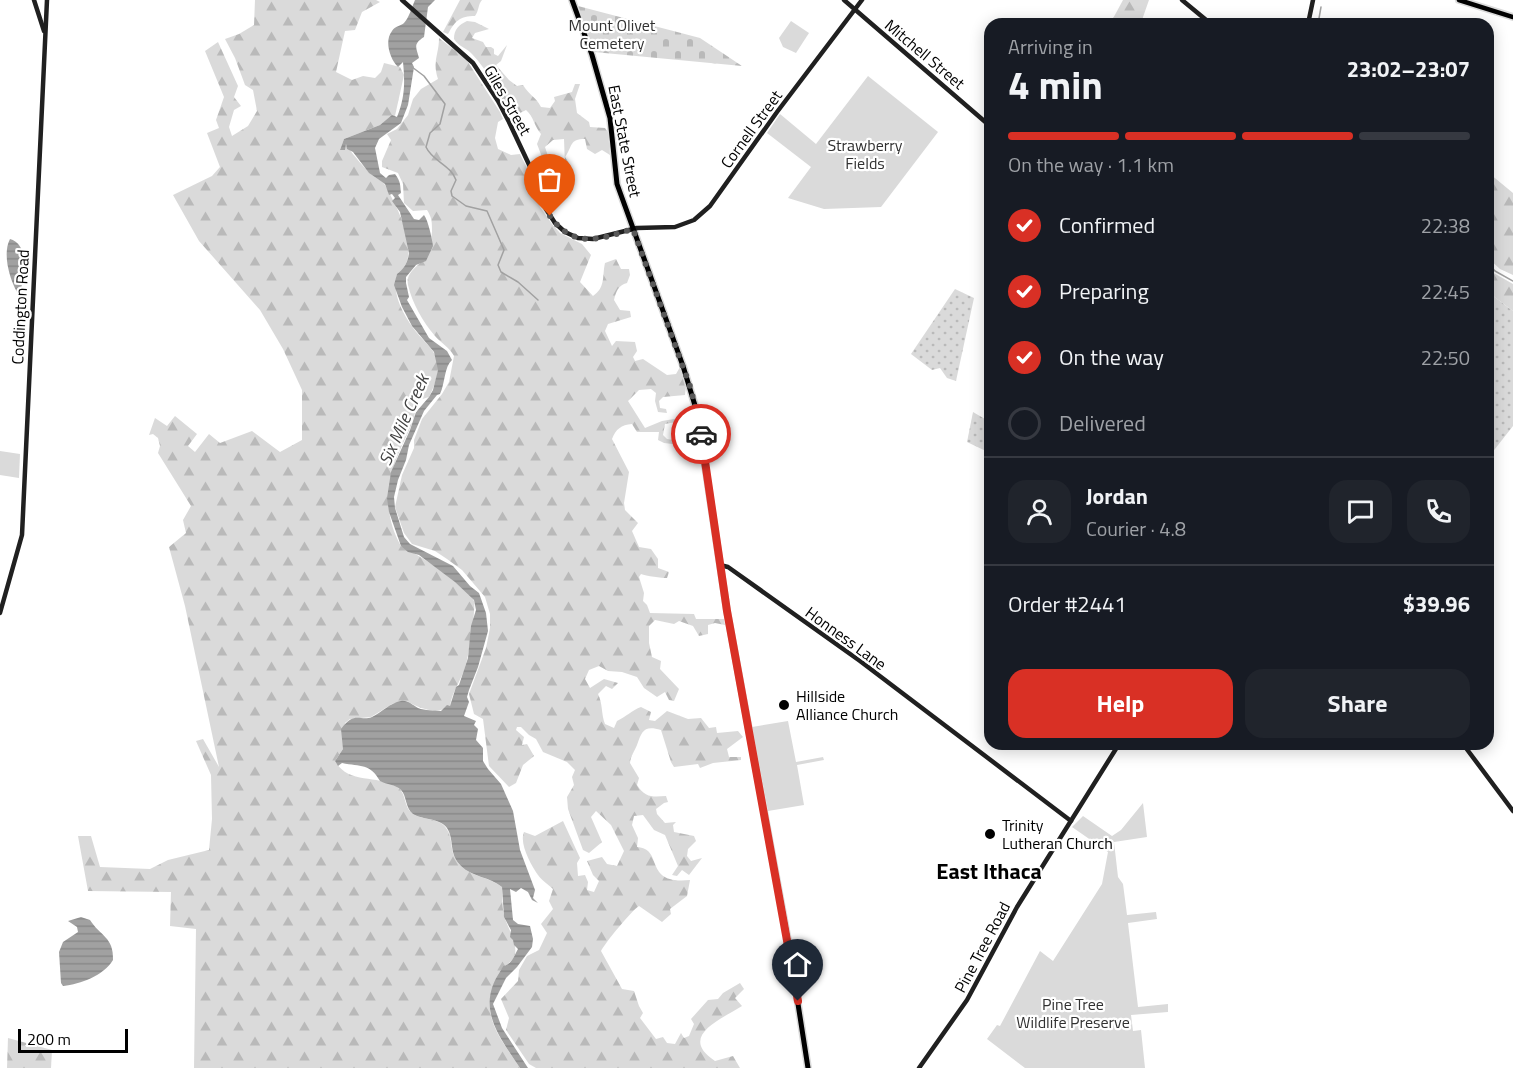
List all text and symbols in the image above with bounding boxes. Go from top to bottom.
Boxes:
park label: Mount Olivet Cemetery [569,13,656,55]
street label: Mitchell Street [880,13,971,95]
text: Arriving in [1008,31,1093,62]
text: 23:02–23:07 [1347,52,1470,86]
text: 4 min [1008,55,1103,114]
street label: Giles Street [478,61,538,140]
street label: East State Street [602,83,648,200]
street label: Cornell Street [714,85,788,173]
park label: Strawberry Fields [827,133,903,175]
text: On the way · 1.1 km [1008,149,1174,180]
pin [524,154,575,216]
icon: bag [533,163,566,196]
text: Confirmed [1059,208,1155,242]
icon: check [1008,209,1041,242]
text: 22:38 [1421,210,1470,241]
street label: Coddington Road [5,249,35,365]
text: Preparing [1059,274,1149,308]
icon: check [1008,275,1041,308]
text: 22:45 [1421,276,1470,307]
text: On the way [1059,340,1164,374]
icon: check [1008,341,1041,374]
text: 22:50 [1421,342,1470,373]
water label: Six Mile Creek [371,368,436,470]
courier [671,404,731,464]
text: Delivered [1059,406,1146,440]
icon: car [685,418,718,451]
text: Jordan [1086,479,1148,513]
button: person [1008,480,1071,543]
button: chat [1329,480,1392,543]
button: phone [1407,480,1470,543]
text: Courier · 4.8 [1086,513,1186,544]
text: Order #2441 [1008,587,1127,621]
text: $39.96 [1403,587,1470,621]
street label: Honness Lane [800,600,892,676]
button: Help [1008,669,1233,738]
button: Share [1245,669,1470,738]
place label: Hillside Alliance Church [796,684,898,726]
marker: Hillside Alliance Church [777,698,791,712]
place label: Trinity Lutheran Church [1002,813,1113,855]
marker: Trinity Lutheran Church [983,827,997,841]
district label: East Ithaca [936,854,1042,888]
street label: Pine Tree Road [948,897,1016,997]
pin [772,939,823,1001]
icon: home [781,948,814,981]
park label: Pine Tree Wildlife Preserve [1016,992,1130,1034]
scale bar [18,1026,128,1054]
text: 200 m [27,1027,71,1051]

